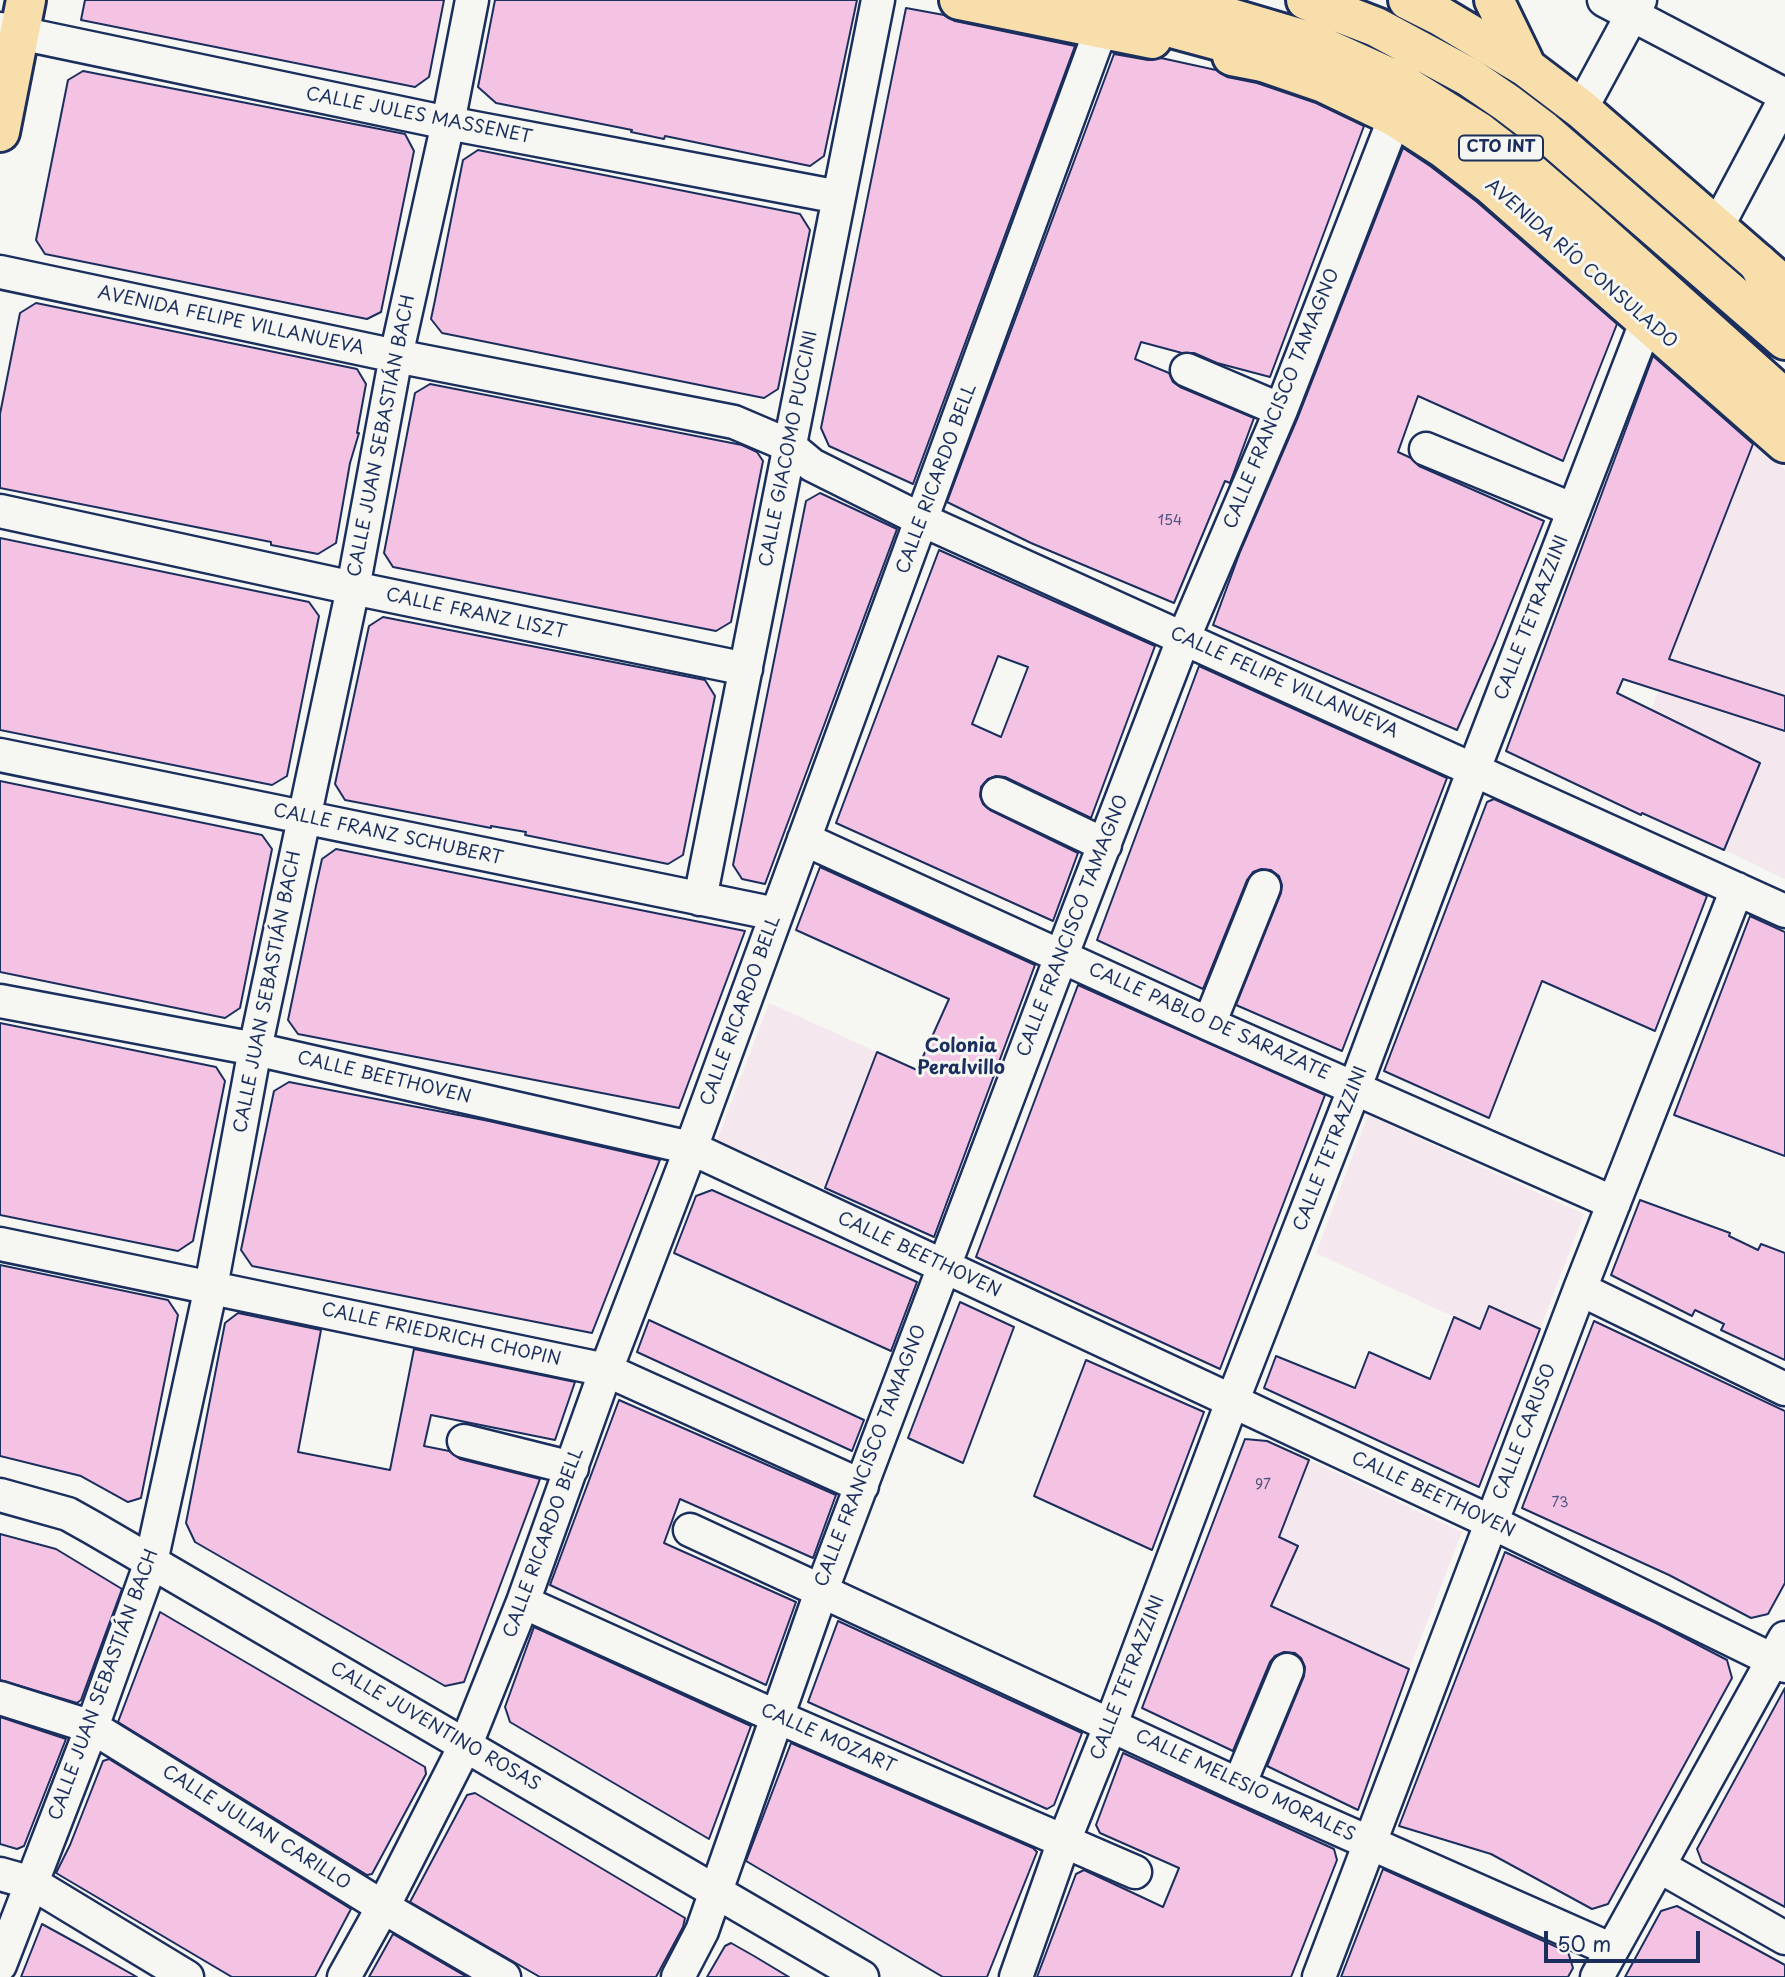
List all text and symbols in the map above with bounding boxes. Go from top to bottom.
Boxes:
street label: CALLE JULES MASSENET [304,83,534,149]
road number: CTO INT [1459,136,1543,160]
street label: AVENIDA RÍO CONSULADO [1481,175,1681,353]
street label: CALLE FRANCISCO TAMAGNO [1220,266,1344,532]
street label: AVENIDA FELIPE VILLANUEVA [96,282,366,360]
street label: CALLE JUAN SEBASTIÁN BACH [344,293,420,579]
street label: CALLE GIACOMO PUCCINI [755,329,823,569]
street label: CALLE RICARDO BELL [892,381,982,577]
house number: 154 [1158,513,1182,529]
street label: CALLE TETRAZZINI [1491,533,1573,703]
street label: CALLE FRANZ LISZT [384,584,568,644]
street label: CALLE FELIPE VILLANUEVA [1167,623,1401,743]
street label: CALLE FRANCISCO TAMAGNO [1013,792,1133,1060]
street label: CALLE FRANZ SCHUBERT [271,800,505,870]
street label: CALLE JUAN SEBASTIÁN BACH [230,849,306,1135]
street label: CALLE RICARDO BELL [696,913,786,1109]
street label: CALLE PABLO DE SARAZATE [1085,959,1333,1085]
district label: Colonia Peralvillo [917,1036,1005,1080]
street label: CALLE BEETHOVEN [295,1047,473,1109]
street label: CALLE TETRAZZINI [1290,1064,1372,1234]
street label: CALLE BEETHOVEN [834,1208,1004,1302]
street label: CALLE FRIEDRICH CHOPIN [319,1299,563,1371]
street label: CALLE FRANCISCO TAMAGNO [811,1322,931,1590]
street label: CALLE CARUSO [1489,1361,1561,1503]
street label: CALLE RICARDO BELL [499,1445,589,1641]
street label: CALLE BEETHOVEN [1348,1448,1518,1542]
house number: 97 [1255,1477,1271,1493]
house number: 73 [1552,1495,1568,1511]
street label: CALLE JUAN SEBASTIÁN BACH [45,1546,163,1824]
street label: CALLE TETRAZZINI [1087,1593,1169,1763]
street label: CALLE JUVENTINO ROSAS [326,1658,544,1796]
street label: CALLE MOZART [757,1700,899,1778]
street label: CALLE MELESIO MORALES [1132,1725,1358,1847]
street label: CALLE JULIAN CARILLO [158,1761,354,1895]
scale bar [1547,1918,1703,1962]
text: 50 m [1557,1927,1611,1959]

